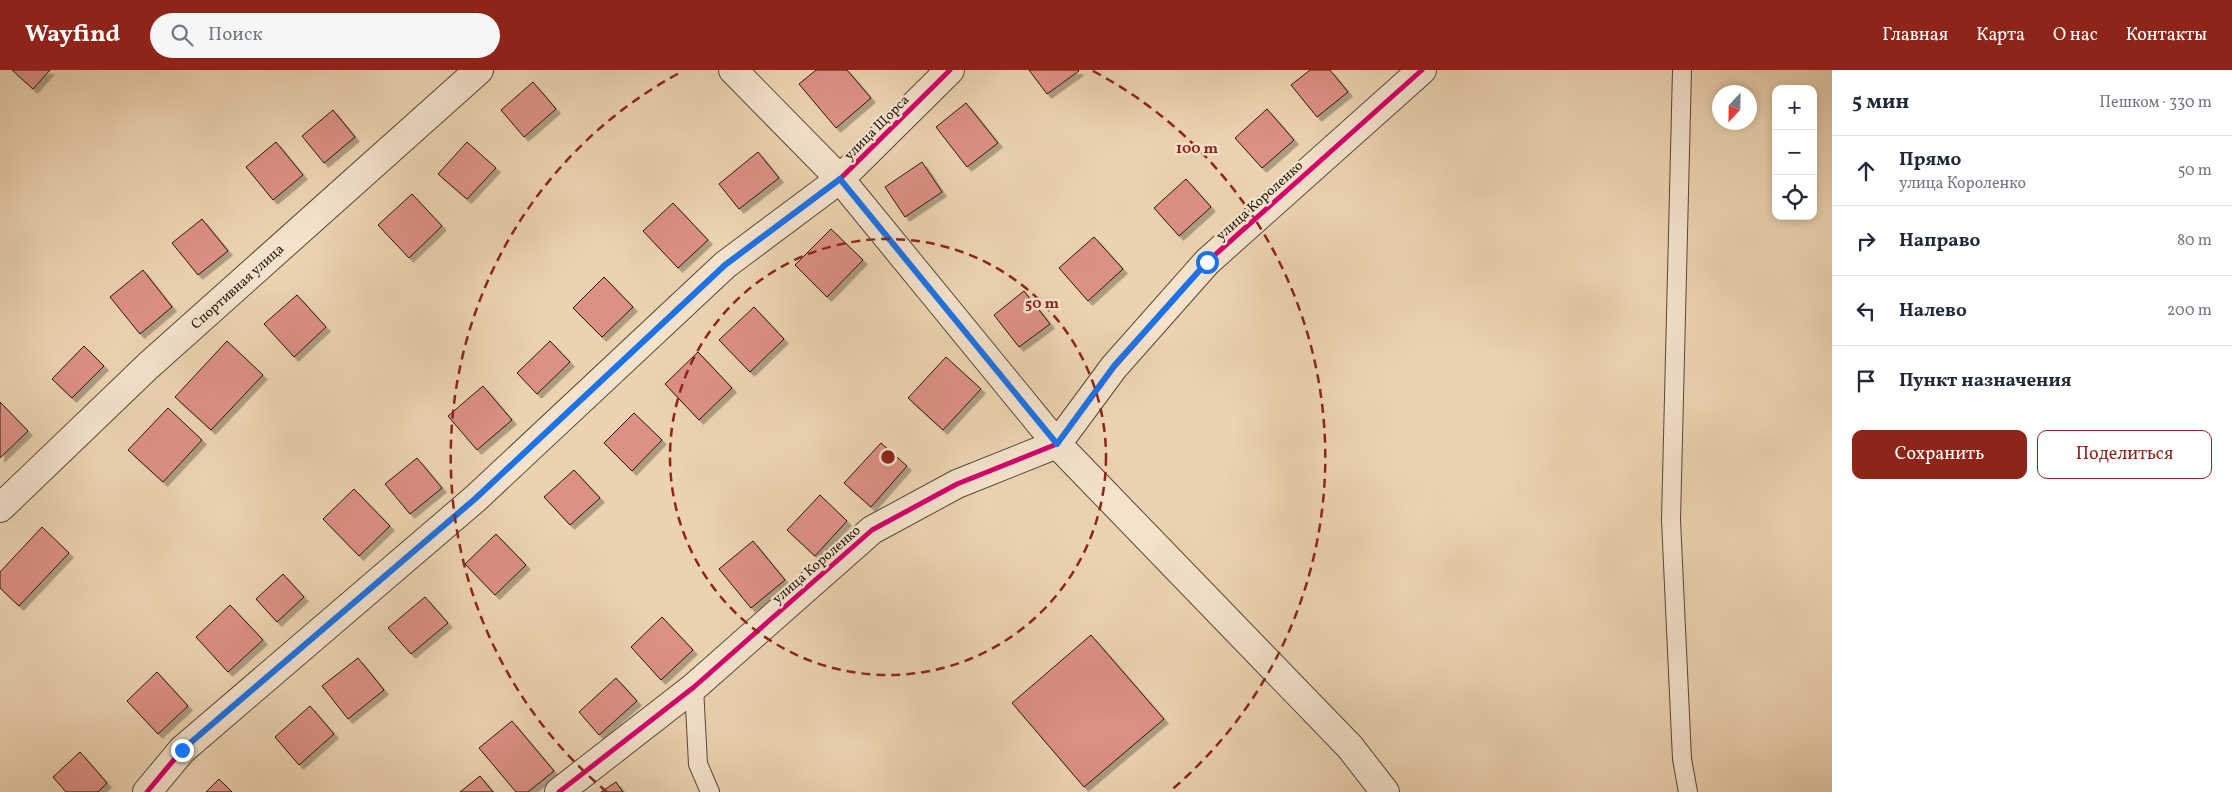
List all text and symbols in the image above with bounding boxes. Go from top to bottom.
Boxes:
search box [150,13,500,58]
text: Wayfind [25,18,120,52]
icon: search [168,21,196,49]
text: Поиск [208,22,263,48]
text: Главная [1882,23,1948,48]
text: Карта [1976,23,2025,48]
text: О нас [2053,23,2098,48]
text: Контакты [2126,23,2207,48]
north arrow [1712,85,1757,130]
map controls [1772,85,1817,220]
button: + [1772,85,1817,130]
text: 5 мин [1852,88,1909,117]
street label: улица Щорса [840,91,914,165]
text: Пешком · 330 m [2099,92,2212,114]
button: − [1772,130,1817,175]
text: 100 m [1176,139,1219,160]
text: Прямо [1899,147,1961,173]
street label: улица Короленко [1212,157,1308,245]
icon: ahead [1852,157,1880,185]
text: 50 m [2178,160,2212,182]
text: улица Короленко [1899,173,2026,195]
button: locate [1772,175,1817,220]
icon: right [1852,227,1880,255]
text: Направо [1899,228,1981,254]
text: 80 m [2177,230,2212,252]
street label: Спортивная улица [187,240,289,334]
route start [1196,251,1219,274]
text: 50 m [1025,294,1059,315]
icon: left [1852,297,1880,325]
text: Налево [1899,298,1967,324]
text: 200 m [2167,300,2212,322]
icon: arrive [1852,367,1880,395]
text: Пункт назначения [1899,368,2072,394]
button: Сохранить [1852,430,2027,479]
button: Поделиться [2037,430,2212,479]
centre of rings [879,448,897,466]
street label: улица Короленко [769,522,865,609]
route end [171,739,194,762]

